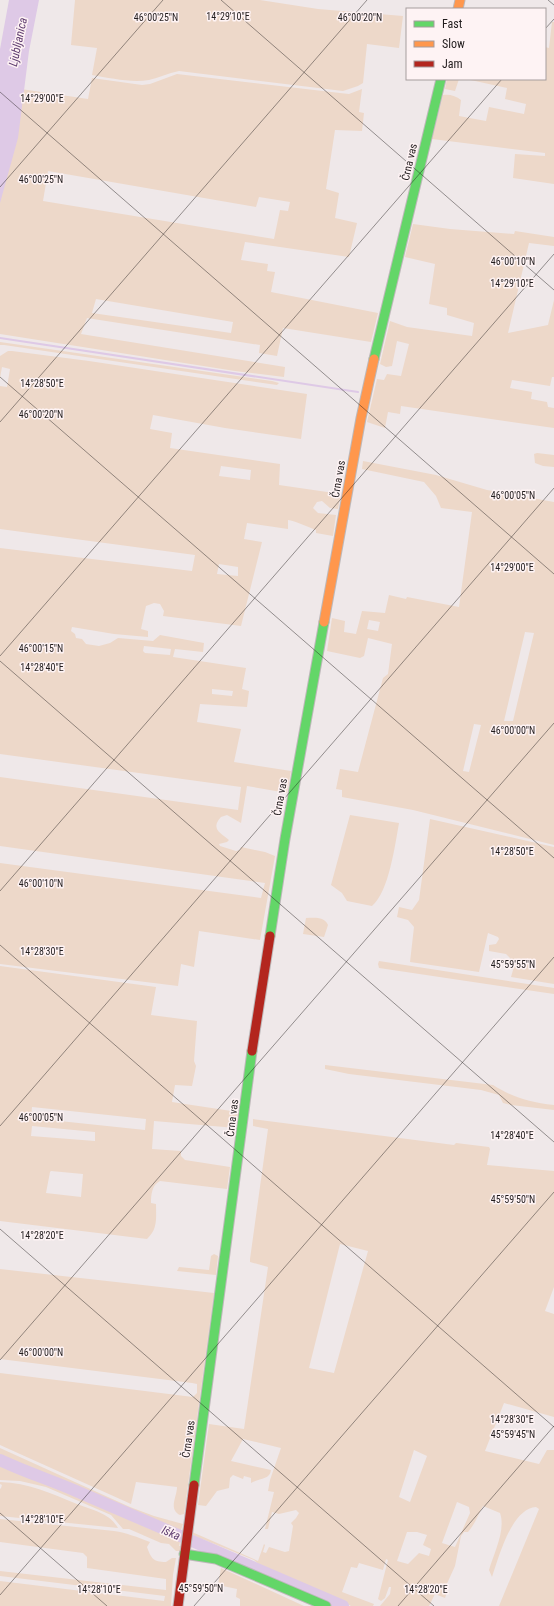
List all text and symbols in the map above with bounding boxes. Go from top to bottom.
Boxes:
legend [406,8,546,80]
text: 14°29'10"E [206,11,250,22]
text: 46°00'25"N [134,12,178,23]
text: 46°00'20"N [338,12,382,23]
water label: Ljubljanica [6,16,30,68]
text: Fast [442,17,463,31]
text: Slow [442,37,465,51]
text: Jam [442,57,463,71]
text: 14°29'00"E [20,93,64,104]
street label: Črna vas [398,142,420,182]
text: 46°00'25"N [19,174,63,185]
text: 46°00'10"N [491,256,535,267]
text: 14°29'10"E [490,278,534,289]
text: 14°28'50"E [20,378,64,389]
text: 46°00'20"N [19,409,63,420]
street label: Črna vas [328,459,348,499]
text: 46°00'05"N [491,490,535,501]
text: 14°29'00"E [490,562,534,573]
text: 46°00'15"N [19,643,63,654]
text: 14°28'40"E [20,662,64,673]
text: 46°00'00"N [491,725,535,736]
street label: Črna vas [270,777,290,817]
text: 14°28'50"E [490,846,534,857]
text: 46°00'10"N [19,878,63,889]
text: 14°28'30"E [20,946,64,957]
text: 45°59'55"N [491,959,535,970]
street label: Črna vas [223,1098,241,1138]
text: 46°00'05"N [19,1112,63,1123]
text: 14°28'40"E [490,1130,534,1141]
text: 45°59'50"N [491,1194,535,1205]
text: 14°28'20"E [20,1230,64,1241]
text: 46°00'00"N [19,1347,63,1358]
text: 14°28'30"E [490,1414,534,1425]
street label: Črna vas [178,1419,198,1459]
text: 45°59'45"N [491,1429,535,1440]
text: 14°28'10"E [20,1514,64,1525]
water label: Iška [159,1523,183,1543]
text: 45°59'50"N [179,1583,223,1594]
text: 14°28'10"E [77,1584,121,1595]
text: 14°28'20"E [404,1584,448,1595]

